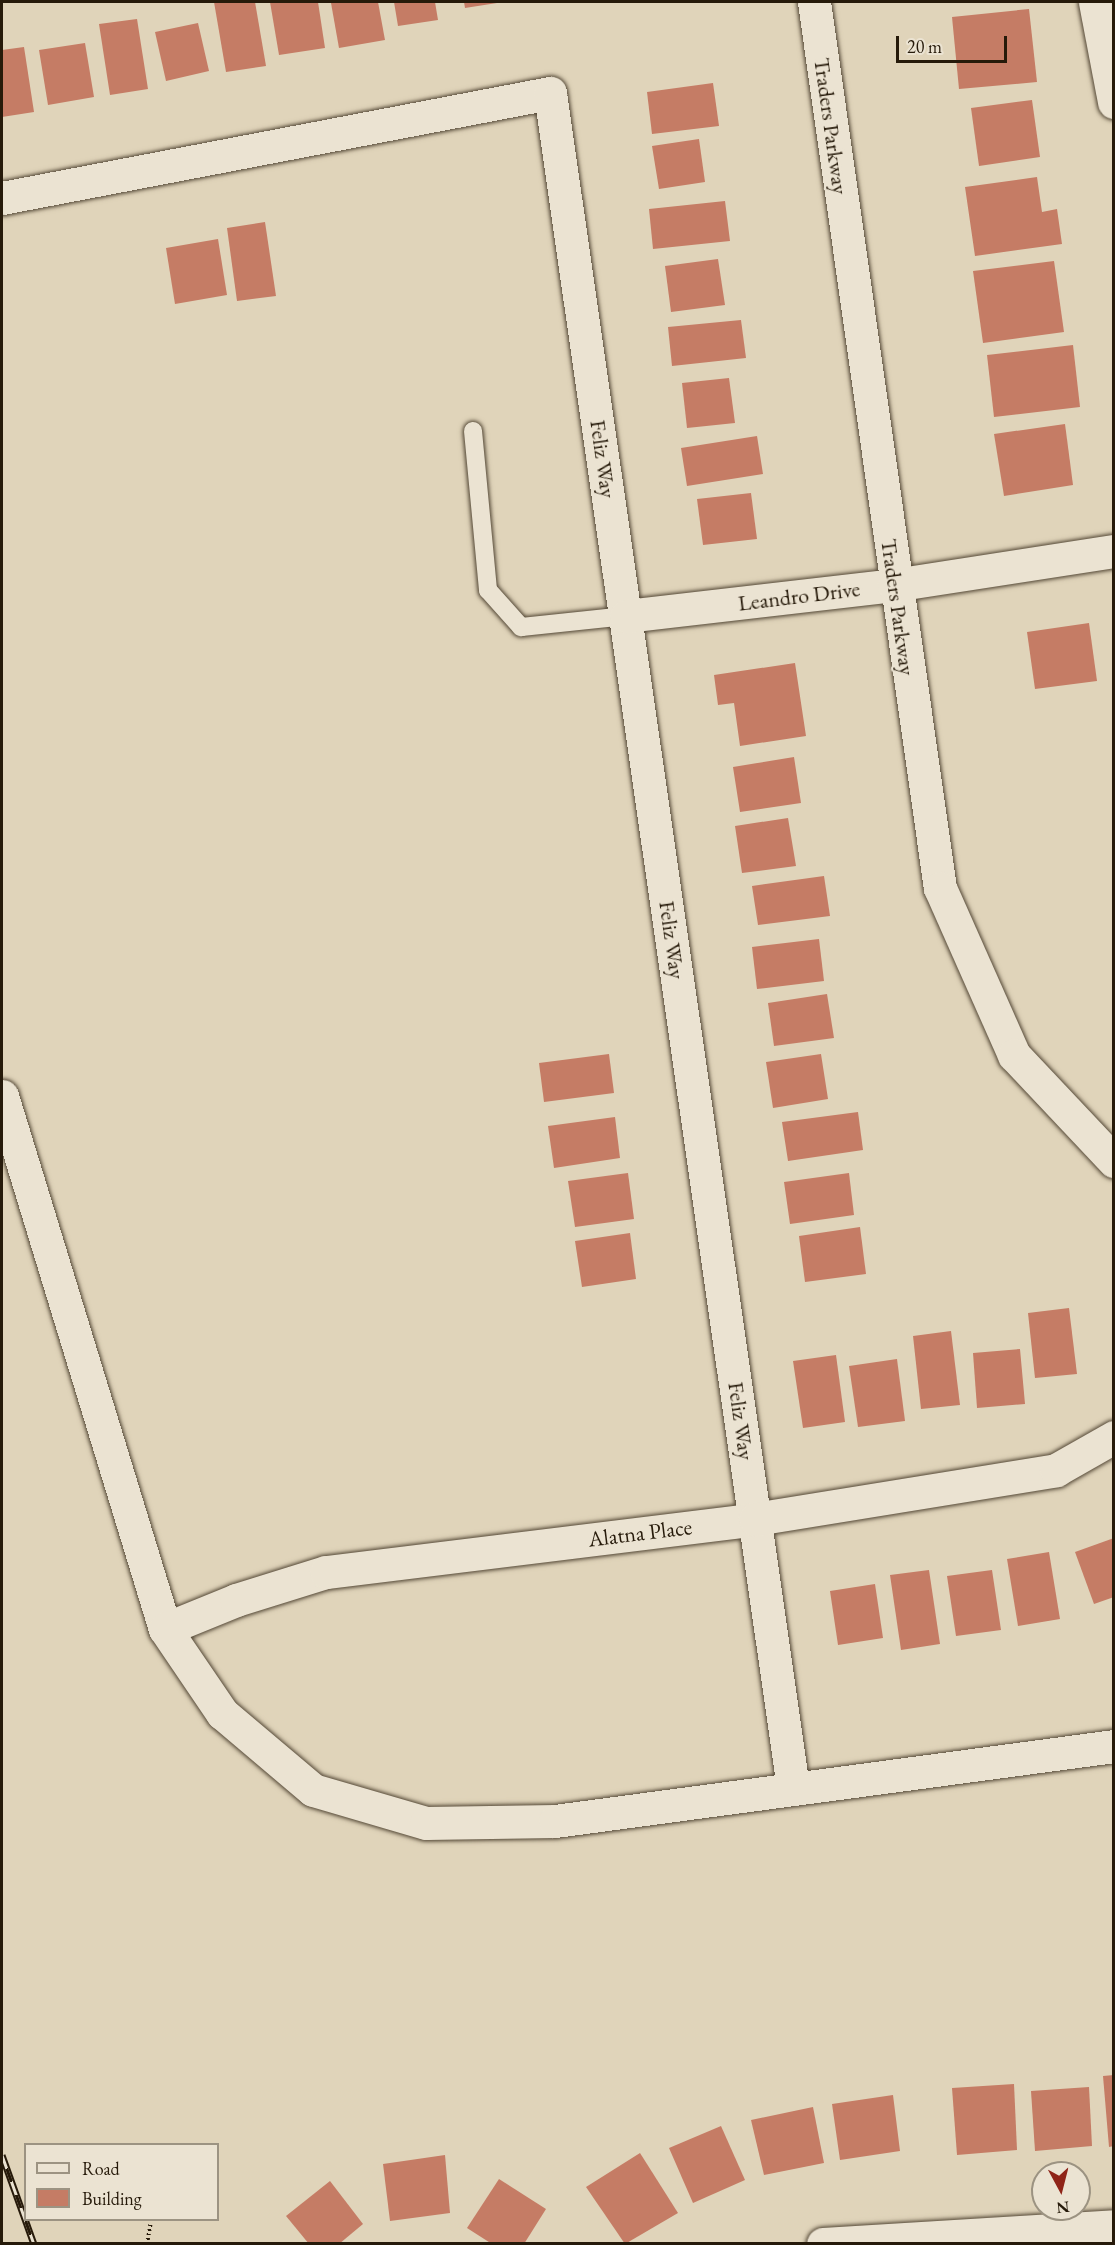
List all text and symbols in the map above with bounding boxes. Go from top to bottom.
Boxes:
scale bar [899,24,1010,62]
text: 20 m [907,35,942,58]
street label: Traders Parkway [808,56,854,196]
street label: Feliz Way [584,418,622,500]
street label: Traders Parkway [875,537,921,677]
street label: Leandro Drive [737,575,861,617]
street label: Feliz Way [653,899,691,981]
street label: Feliz Way [722,1380,760,1462]
street label: Alatna Place [587,1514,693,1552]
legend [24,2143,219,2221]
text: Road [82,2157,120,2180]
north arrow [1031,2161,1091,2221]
text: Building [82,2187,142,2210]
text: N [1055,2196,1071,2219]

